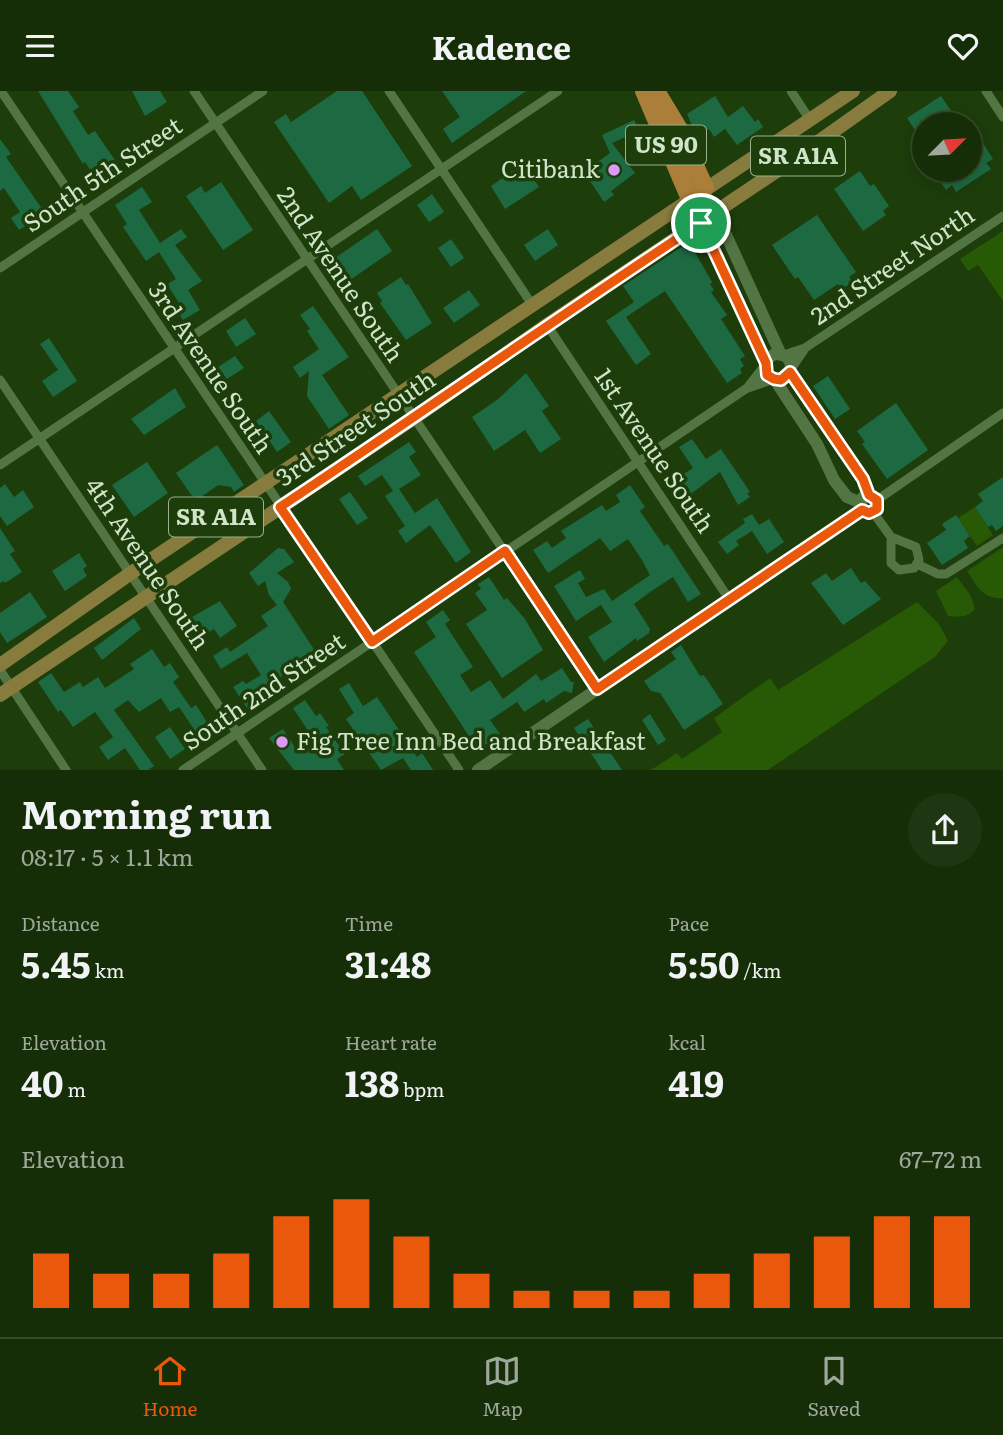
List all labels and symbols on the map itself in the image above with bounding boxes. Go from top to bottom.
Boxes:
street label: South 5th Street [15,107,188,239]
north arrow [912,112,982,182]
road number: US 90 [626,125,706,165]
road number: SR A1A [751,137,845,176]
place label: Citibank [501,150,600,185]
marker: Citibank [606,162,622,178]
street label: 2nd Avenue South [270,179,414,368]
pin [671,193,731,253]
street label: 2nd Street North [803,196,980,332]
street label: 3rd Avenue South [141,273,283,460]
street label: 1st Avenue South [588,360,724,539]
street label: 3rd Street South [268,361,441,493]
street label: 4th Avenue South [78,469,220,656]
road number: SR A1A [169,497,263,537]
street label: South 2nd Street [174,622,351,757]
place label: Fig Tree Inn Bed and Breakfast [296,722,646,757]
marker: Fig Tree Inn Bed and Breakfast [274,734,290,750]

